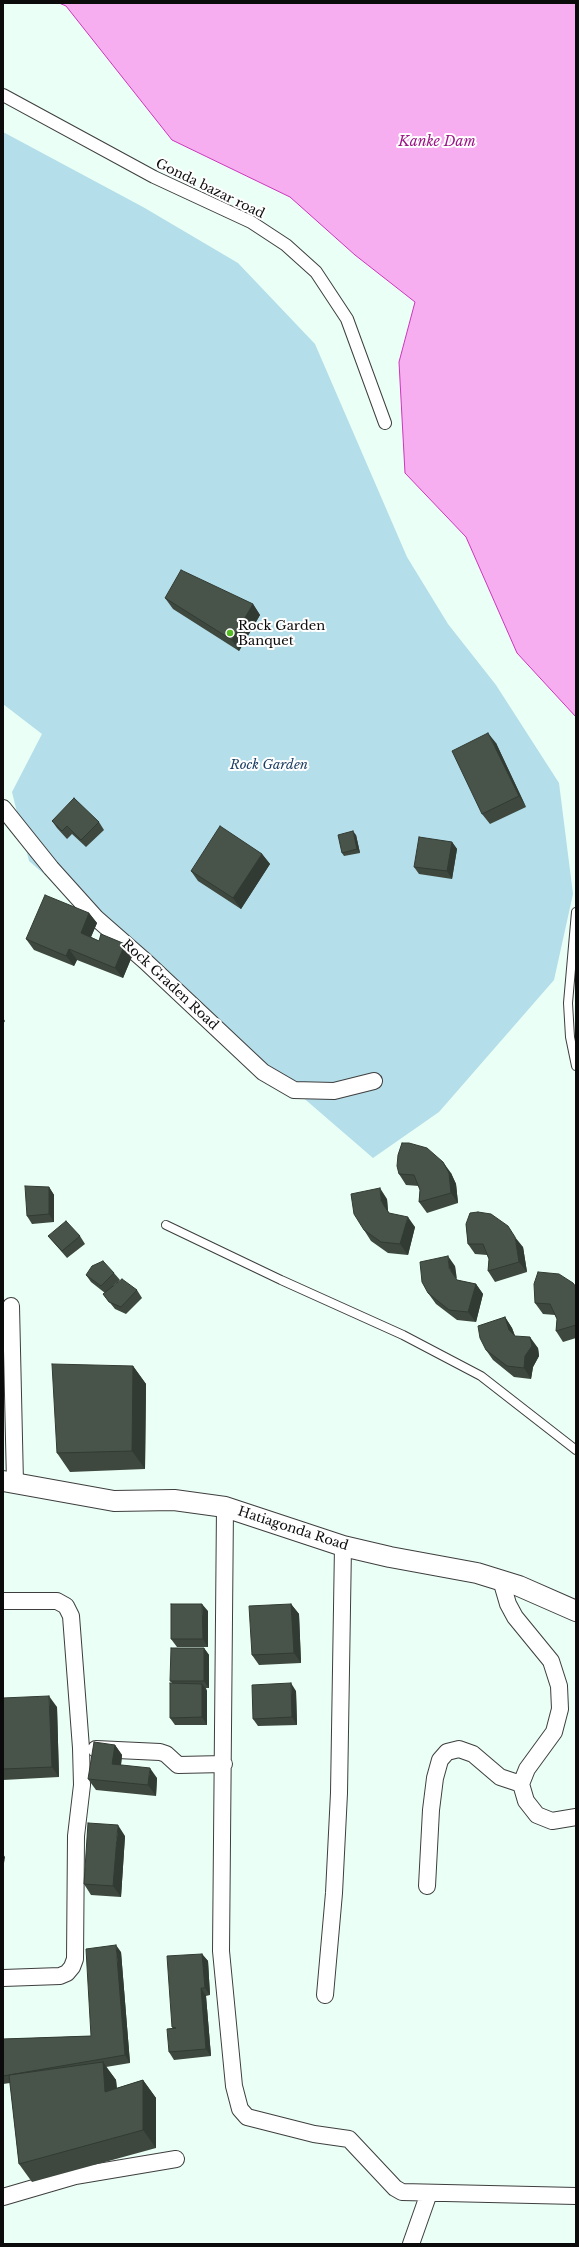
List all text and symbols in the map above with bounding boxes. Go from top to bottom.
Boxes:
water label: Kanke Dam [398,134,476,150]
street label: Gonda bazar road [153,156,267,222]
place label: Rock Garden Banquet [238,618,325,649]
marker: Rock Garden Banquet [225,628,235,638]
park label: Rock Garden [230,757,308,773]
street label: Rock Graden Road [119,936,221,1034]
street label: Hatiagonda Road [236,1504,350,1554]

